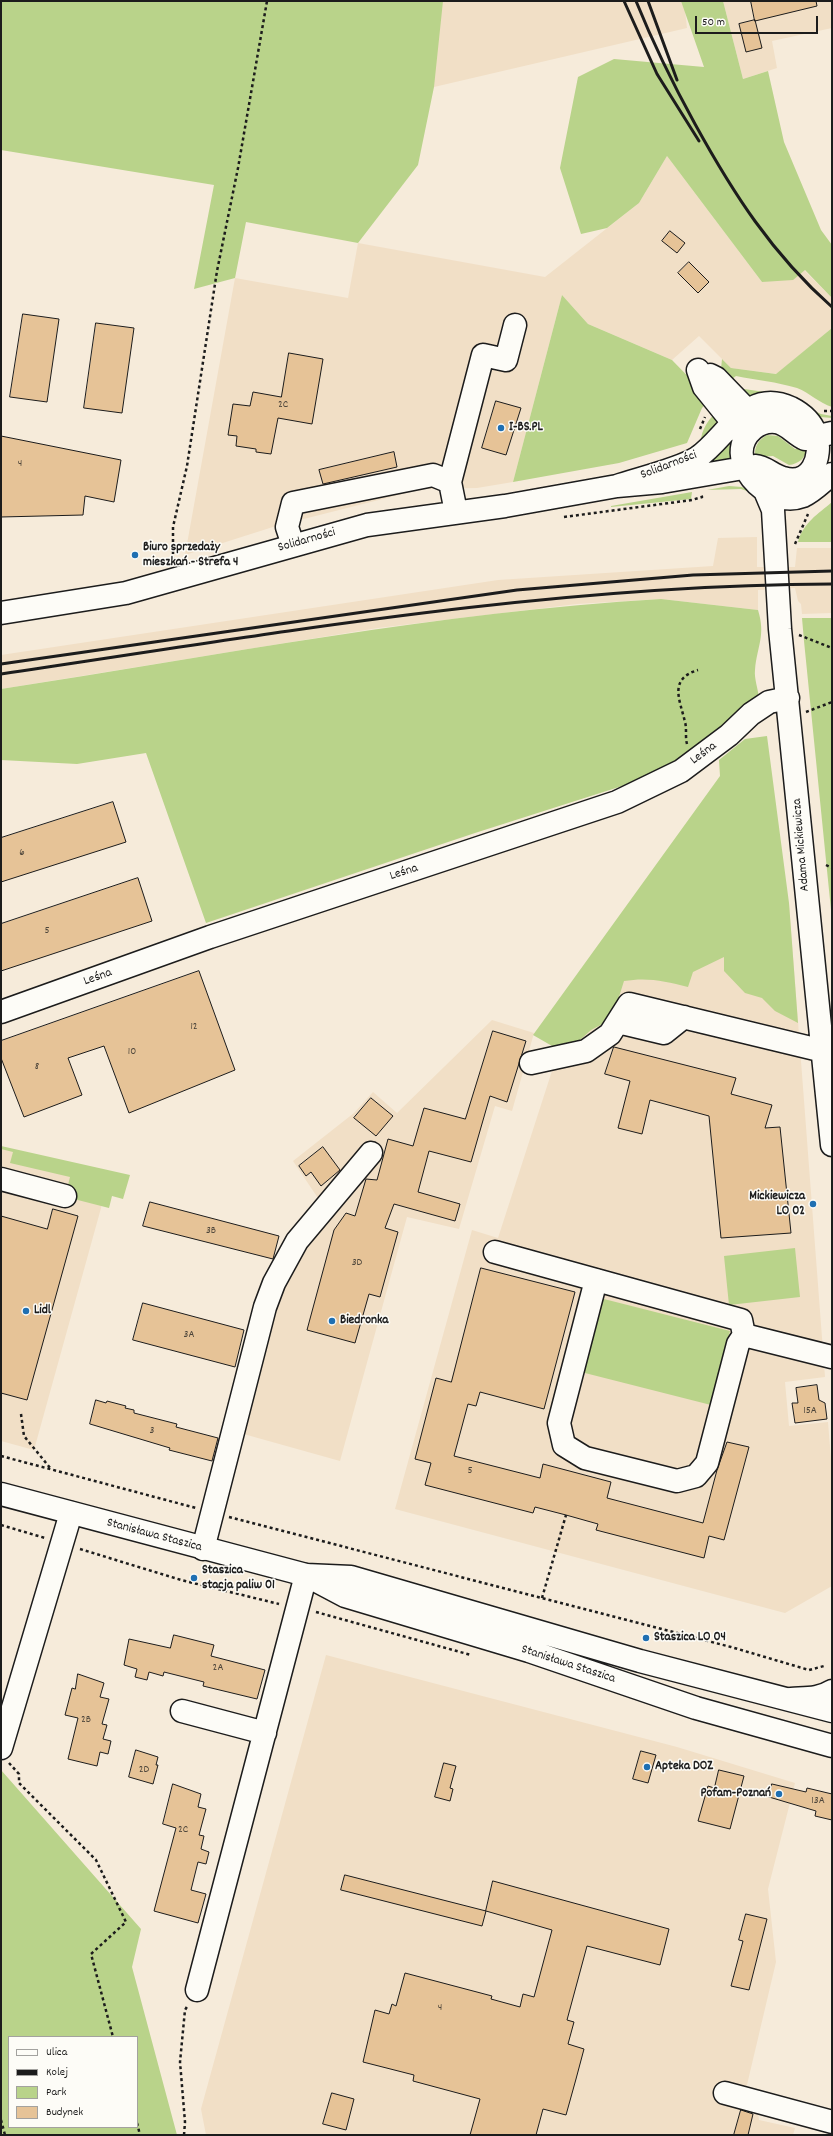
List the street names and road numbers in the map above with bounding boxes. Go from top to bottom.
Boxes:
street label: Solidarności [639,448,699,484]
street label: Solidarności [276,525,338,557]
street label: Leśna [688,739,720,769]
street label: Adama Mickiewicza [790,798,814,892]
street label: Leśna [388,861,420,885]
street label: Leśna [82,966,114,990]
street label: Stanisława Staszica [105,1516,203,1556]
street label: Stanisława Staszica [519,1642,617,1688]

